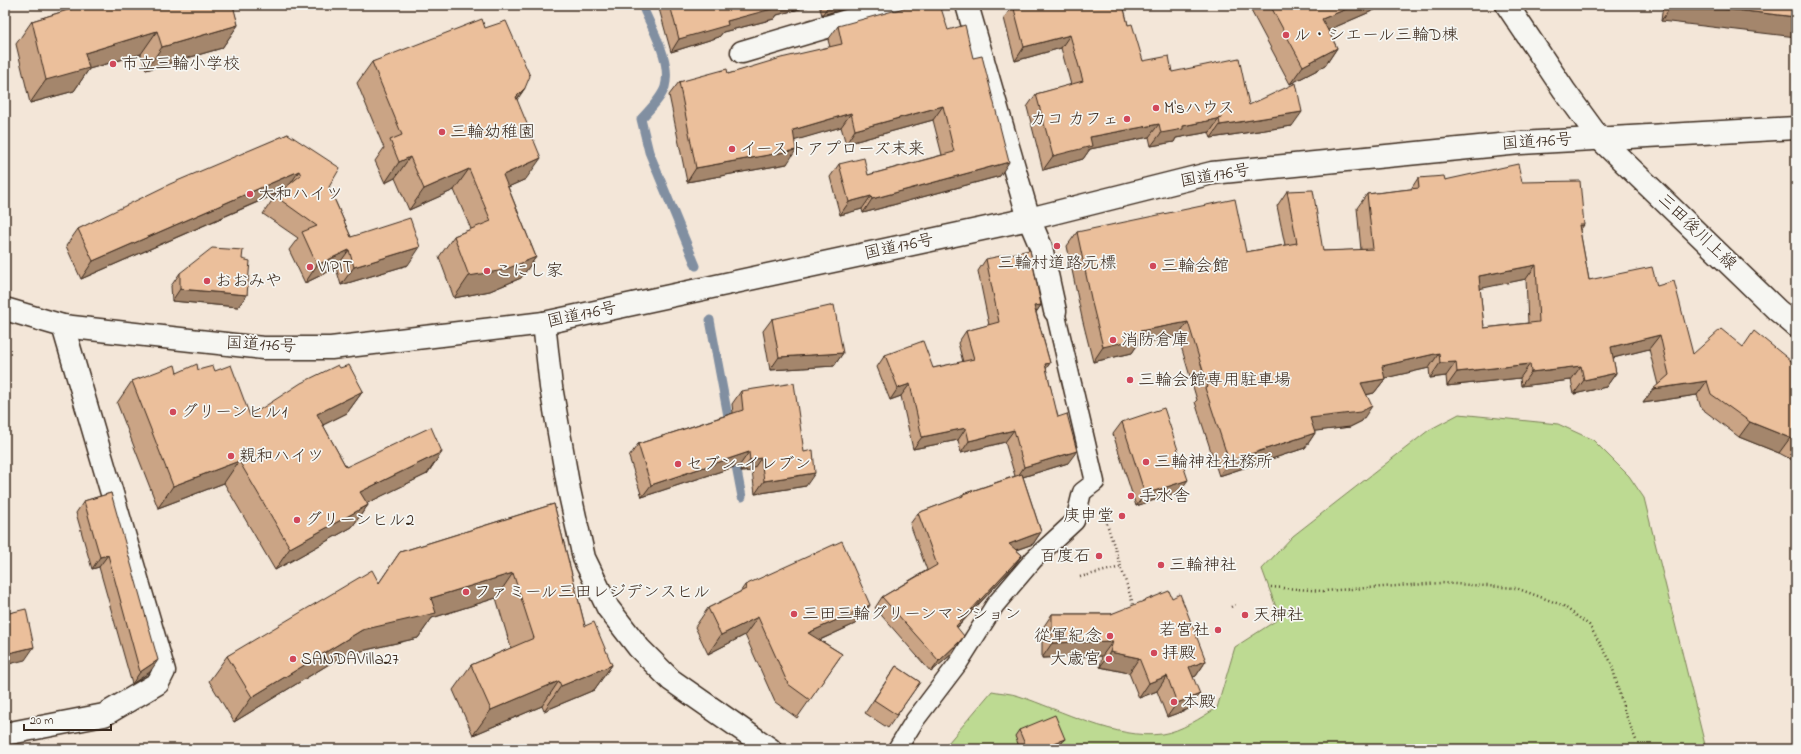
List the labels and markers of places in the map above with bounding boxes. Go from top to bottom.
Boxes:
place label: ル・シエール三輪D棟 [1294,23,1458,48]
marker: ル・シエール三輪D棟 [1281,30,1291,40]
place label: 市立三輪小学校 [121,52,240,77]
marker: 市立三輪小学校 [108,59,118,69]
place label: M'sハウス [1164,96,1235,121]
marker: M'sハウス [1151,103,1161,113]
place label: カコ カフェ [1030,107,1119,132]
marker: カコ カフェ [1122,114,1132,124]
place label: 三輪幼稚園 [450,120,535,145]
marker: 三輪幼稚園 [437,127,447,137]
place label: イーストアプローズ末来 [740,137,925,162]
marker: イーストアプローズ末来 [727,144,737,154]
place label: 大和ハイツ [258,182,343,207]
marker: 大和ハイツ [245,189,255,199]
marker: 三輪村道路元標 [1052,241,1062,251]
place label: 三輪村道路元標 [998,251,1117,276]
place label: 三輪会館 [1161,254,1229,279]
place label: VIPIT [317,255,353,280]
place label: こにし家 [495,259,563,284]
marker: 三輪会館 [1148,261,1158,271]
marker: VIPIT [305,262,315,272]
marker: こにし家 [482,266,492,276]
place label: おおみや [215,269,282,294]
marker: おおみや [202,276,212,286]
place label: 消防倉庫 [1121,328,1189,353]
marker: 消防倉庫 [1108,335,1118,345]
place label: 三輪会館専用駐車場 [1138,368,1291,393]
marker: 三輪会館専用駐車場 [1125,375,1135,385]
place label: グリーンヒル1 [181,400,288,425]
marker: グリーンヒル1 [168,407,178,417]
place label: 親和ハイツ [239,444,324,469]
place label: 三輪神社社務所 [1154,450,1273,475]
marker: 親和ハイツ [226,451,236,461]
place label: セブン-イレブン [686,452,811,477]
marker: 三輪神社社務所 [1141,457,1151,467]
marker: セブン-イレブン [673,459,683,469]
place label: 手水舎 [1139,484,1190,509]
marker: 手水舎 [1126,491,1136,501]
place label: 庚申堂 [1063,504,1114,529]
place label: グリーンヒル2 [305,508,414,533]
marker: 庚申堂 [1117,511,1127,521]
marker: グリーンヒル2 [292,515,302,525]
place label: 百度石 [1040,544,1091,569]
marker: 百度石 [1094,551,1104,561]
place label: 三輪神社 [1169,553,1237,578]
marker: 三輪神社 [1156,560,1166,570]
place label: ファミール三田レジデンスヒル [474,580,710,605]
marker: ファミール三田レジデンスヒル [461,587,471,597]
place label: 三田三輪グリーンマンション [802,602,1021,627]
place label: 天神社 [1253,603,1304,628]
marker: 三田三輪グリーンマンション [789,609,799,619]
marker: 天神社 [1240,610,1250,620]
place label: 若宮社 [1159,618,1210,643]
place label: 從軍紀念 [1034,624,1102,649]
marker: 若宮社 [1213,625,1223,635]
marker: 從軍紀念 [1105,631,1115,641]
place label: 拝殿 [1162,641,1196,666]
place label: SANDAVilla27 [301,647,399,672]
place label: 大歳宮 [1050,647,1101,672]
marker: 拝殿 [1149,648,1159,658]
marker: SANDAVilla27 [288,654,298,664]
marker: 大歳宮 [1104,654,1114,664]
place label: 本殿 [1182,690,1216,715]
marker: 本殿 [1169,697,1179,707]

